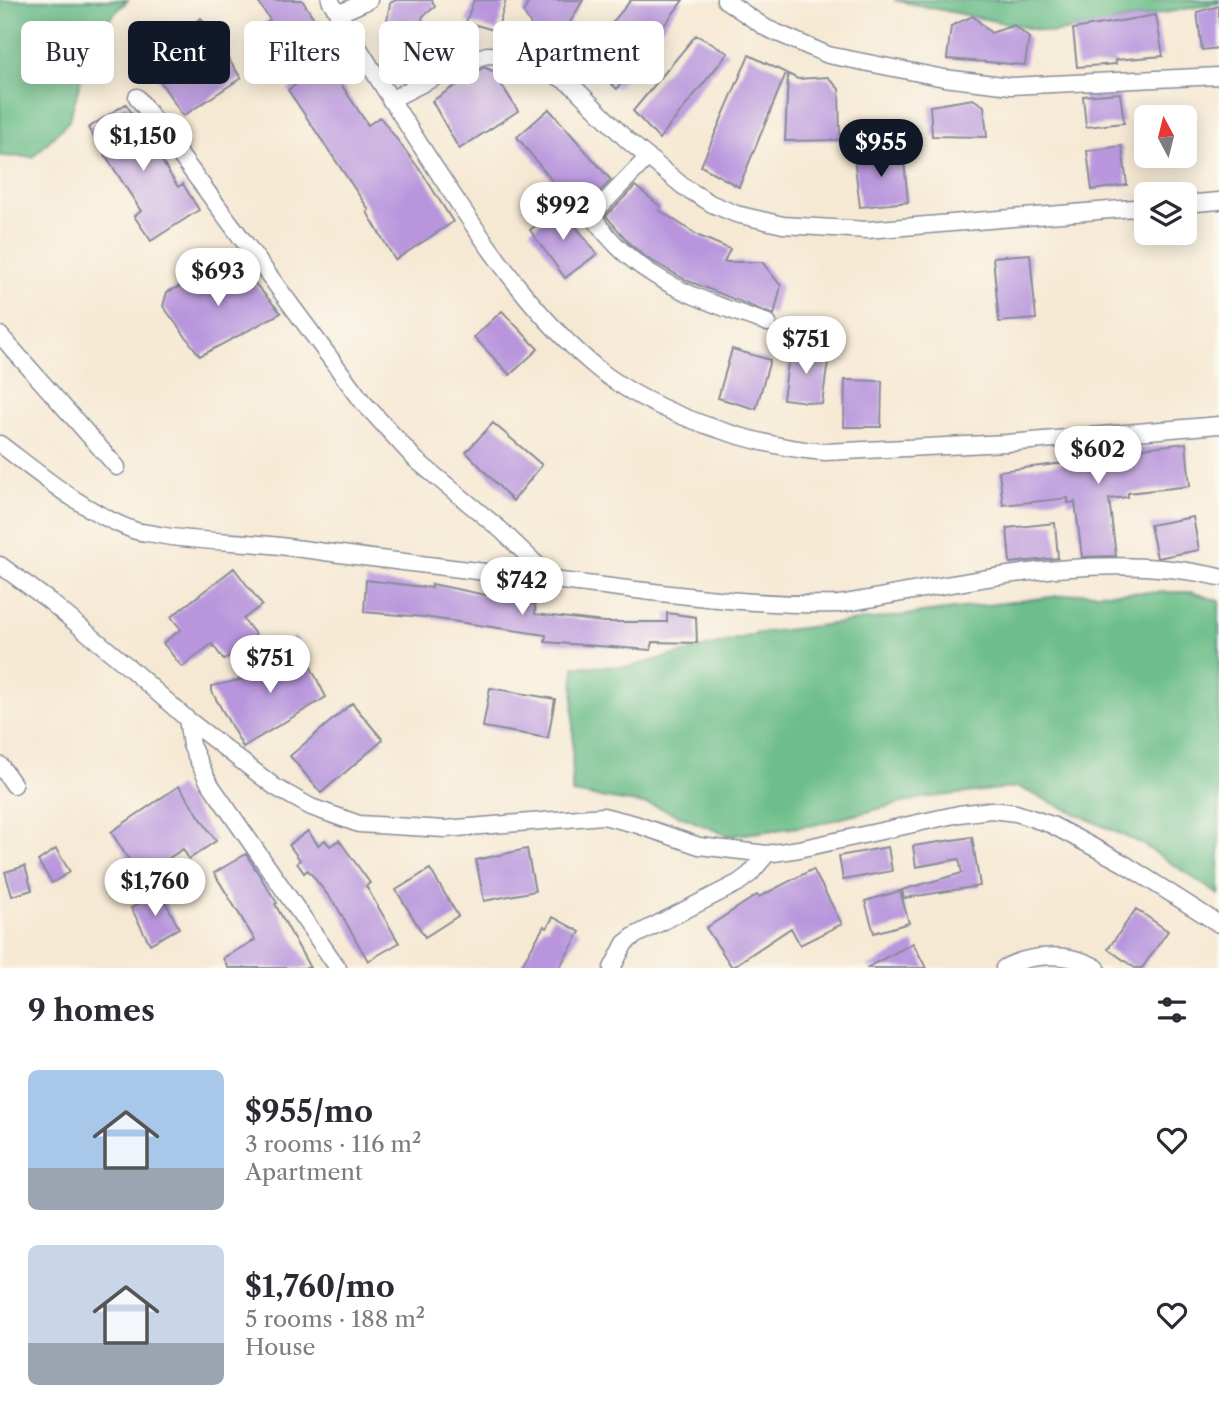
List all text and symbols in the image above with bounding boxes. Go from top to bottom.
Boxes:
chip: Buy [21,21,114,84]
chip: Rent [128,21,230,84]
chip: Filters [244,21,365,84]
chip: New [379,21,479,84]
chip: Apartment [493,21,664,84]
north arrow [1134,105,1197,168]
map controls [1134,105,1197,245]
pin: $1,150 [86,114,200,173]
pin: $955 [840,120,922,179]
text: $1,150 [109,122,177,150]
text: $955 [855,128,907,156]
pin: $992 [522,182,604,242]
button: layers [1134,182,1197,245]
text: $992 [536,191,590,219]
pin: $693 [177,248,259,308]
text: $693 [191,257,245,285]
pin: $751 [765,316,847,376]
text: $751 [782,325,830,353]
pin: $602 [1057,426,1139,486]
text: $602 [1071,435,1125,463]
pin: $742 [481,558,563,617]
text: $742 [496,566,548,594]
pin: $751 [229,636,311,695]
text: $751 [246,644,294,672]
pin: $1,760 [98,858,212,918]
text: $1,760 [120,867,190,895]
icon: filters [1153,991,1191,1029]
text: 9 homes [28,992,155,1029]
text: $955/mo [245,1093,373,1130]
icon: home [84,1098,168,1182]
icon: heart [1153,1121,1191,1159]
text: 3 rooms · 116 m² [245,1130,421,1158]
text: Apartment [245,1158,363,1186]
text: $1,760/mo [245,1268,395,1305]
icon: home [84,1273,168,1357]
icon: heart [1153,1296,1191,1334]
text: 5 rooms · 188 m² [245,1305,425,1333]
text: House [245,1333,315,1361]

